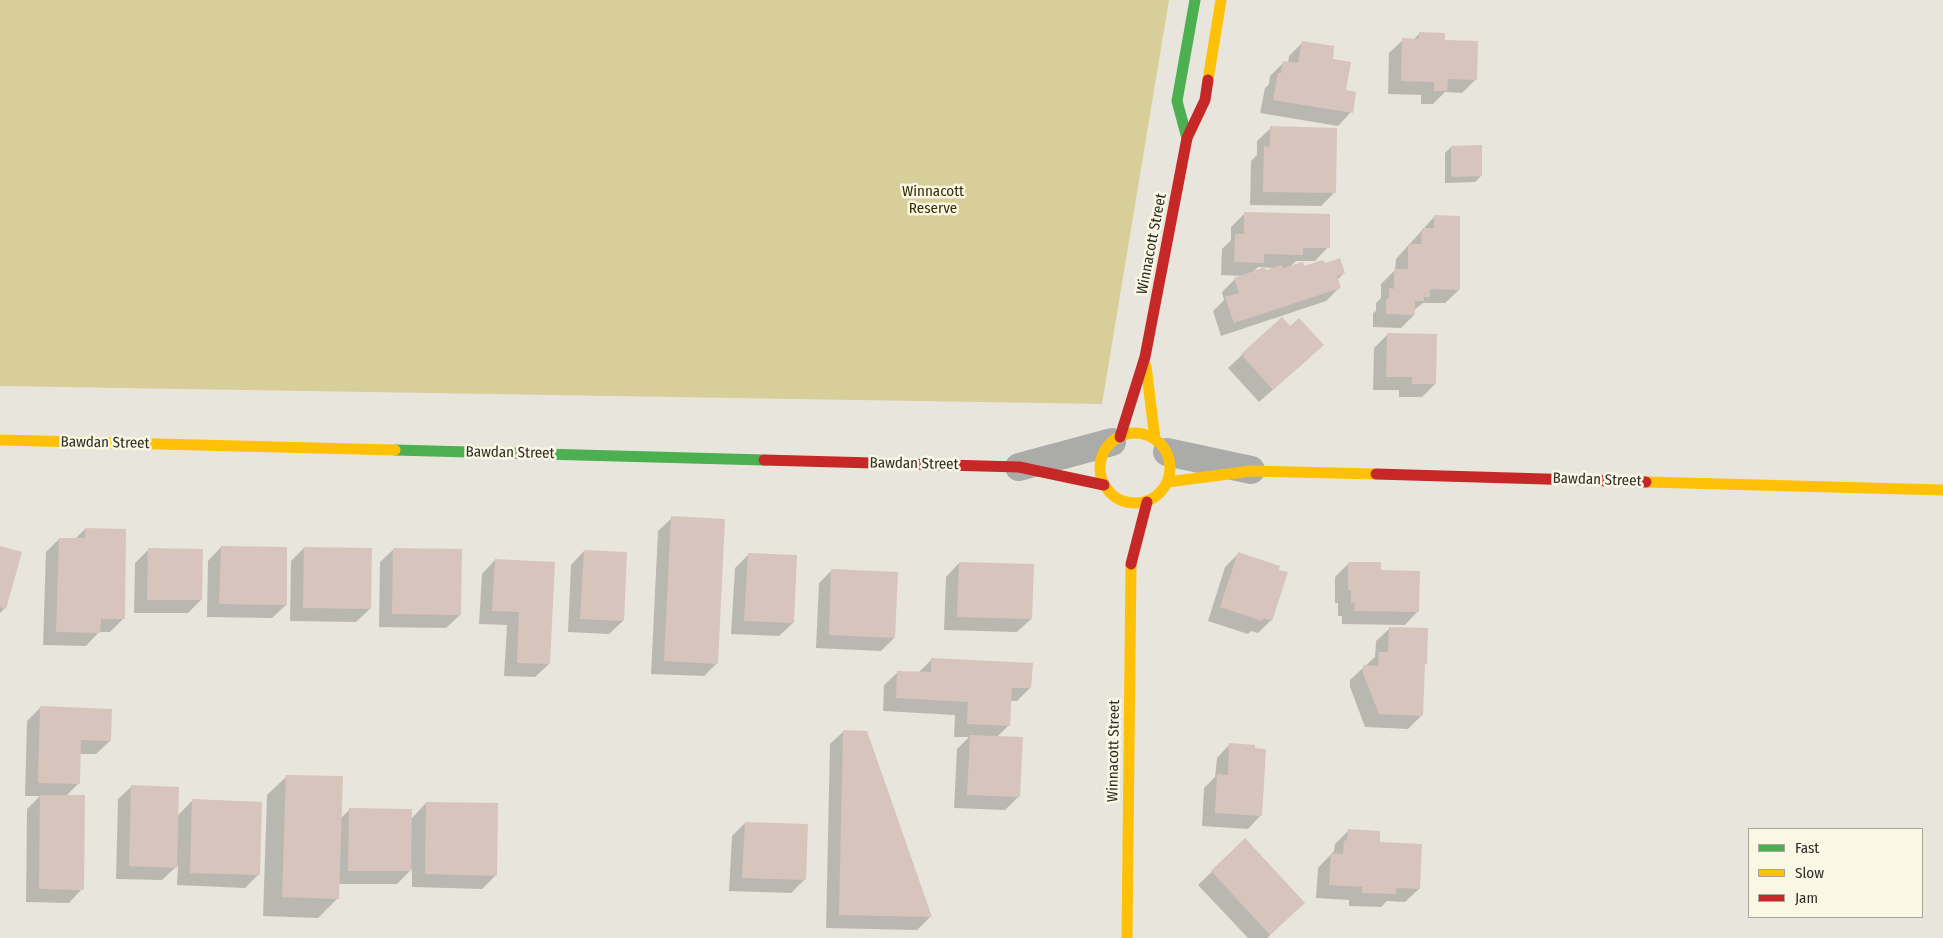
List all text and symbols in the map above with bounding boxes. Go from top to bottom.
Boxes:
park label: Winnacott Reserve [902,183,964,218]
street label: Winnacott Street [1133,192,1171,296]
street label: Bawdan Street [60,433,150,453]
street label: Bawdan Street [465,443,555,463]
street label: Bawdan Street [869,454,959,474]
street label: Bawdan Street [1552,469,1642,491]
street label: Winnacott Street [1104,700,1124,802]
legend [1748,828,1923,918]
text: Fast [1795,839,1819,857]
text: Slow [1795,864,1824,882]
text: Jam [1795,889,1818,907]

